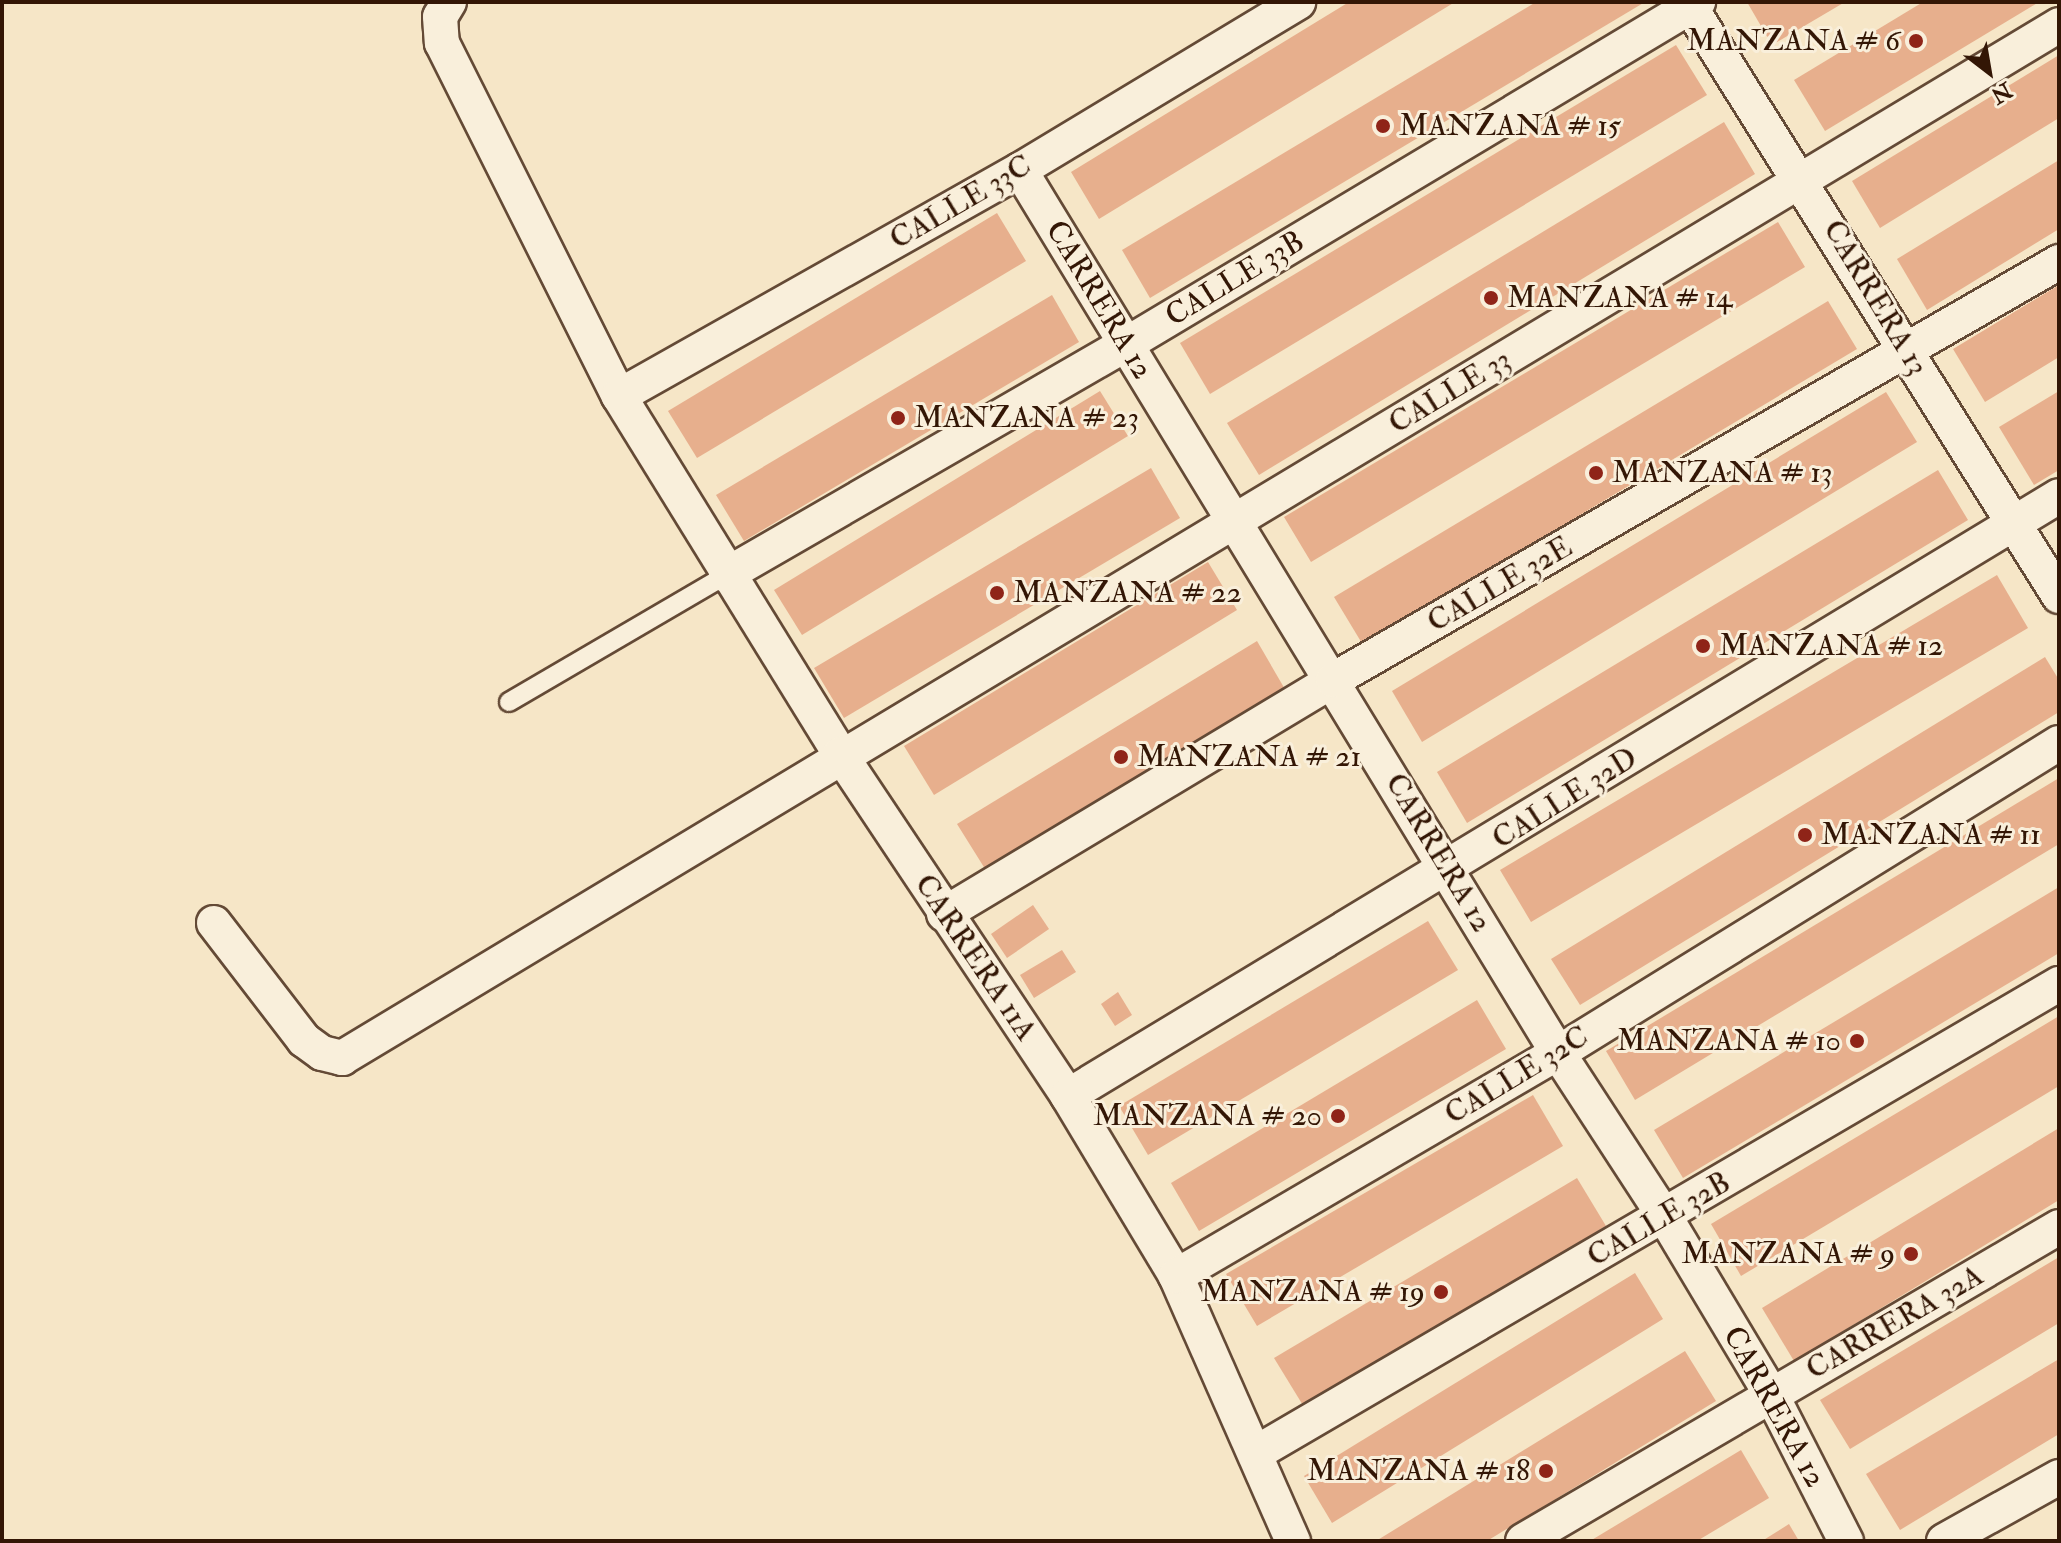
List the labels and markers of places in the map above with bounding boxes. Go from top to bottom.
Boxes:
place label: MANZANA # 6 [1687,23,1900,59]
marker: MANZANA # 6 [1907,32,1925,50]
place label: MANZANA # 15 [1399,108,1621,144]
marker: MANZANA # 15 [1374,117,1392,135]
place label: MANZANA # 14 [1507,280,1732,316]
marker: MANZANA # 14 [1482,289,1500,307]
place label: MANZANA # 23 [914,400,1139,436]
marker: MANZANA # 23 [889,409,907,427]
place label: MANZANA # 13 [1612,455,1832,491]
marker: MANZANA # 13 [1587,464,1605,482]
place label: MANZANA # 22 [1013,575,1242,611]
marker: MANZANA # 22 [988,584,1006,602]
place label: MANZANA # 12 [1719,628,1943,664]
marker: MANZANA # 12 [1694,637,1712,655]
place label: MANZANA # 21 [1137,739,1361,775]
marker: MANZANA # 21 [1112,748,1130,766]
place label: MANZANA # 11 [1821,817,2041,853]
marker: MANZANA # 11 [1796,826,1814,844]
place label: MANZANA # 10 [1617,1023,1841,1059]
marker: MANZANA # 10 [1848,1032,1866,1050]
place label: MANZANA # 20 [1093,1098,1322,1134]
marker: MANZANA # 20 [1329,1107,1347,1125]
place label: MANZANA # 9 [1681,1236,1895,1272]
marker: MANZANA # 9 [1902,1245,1920,1263]
place label: MANZANA # 19 [1201,1274,1425,1310]
marker: MANZANA # 19 [1432,1283,1450,1301]
place label: MANZANA # 18 [1307,1453,1530,1489]
marker: MANZANA # 18 [1537,1462,1555,1480]

